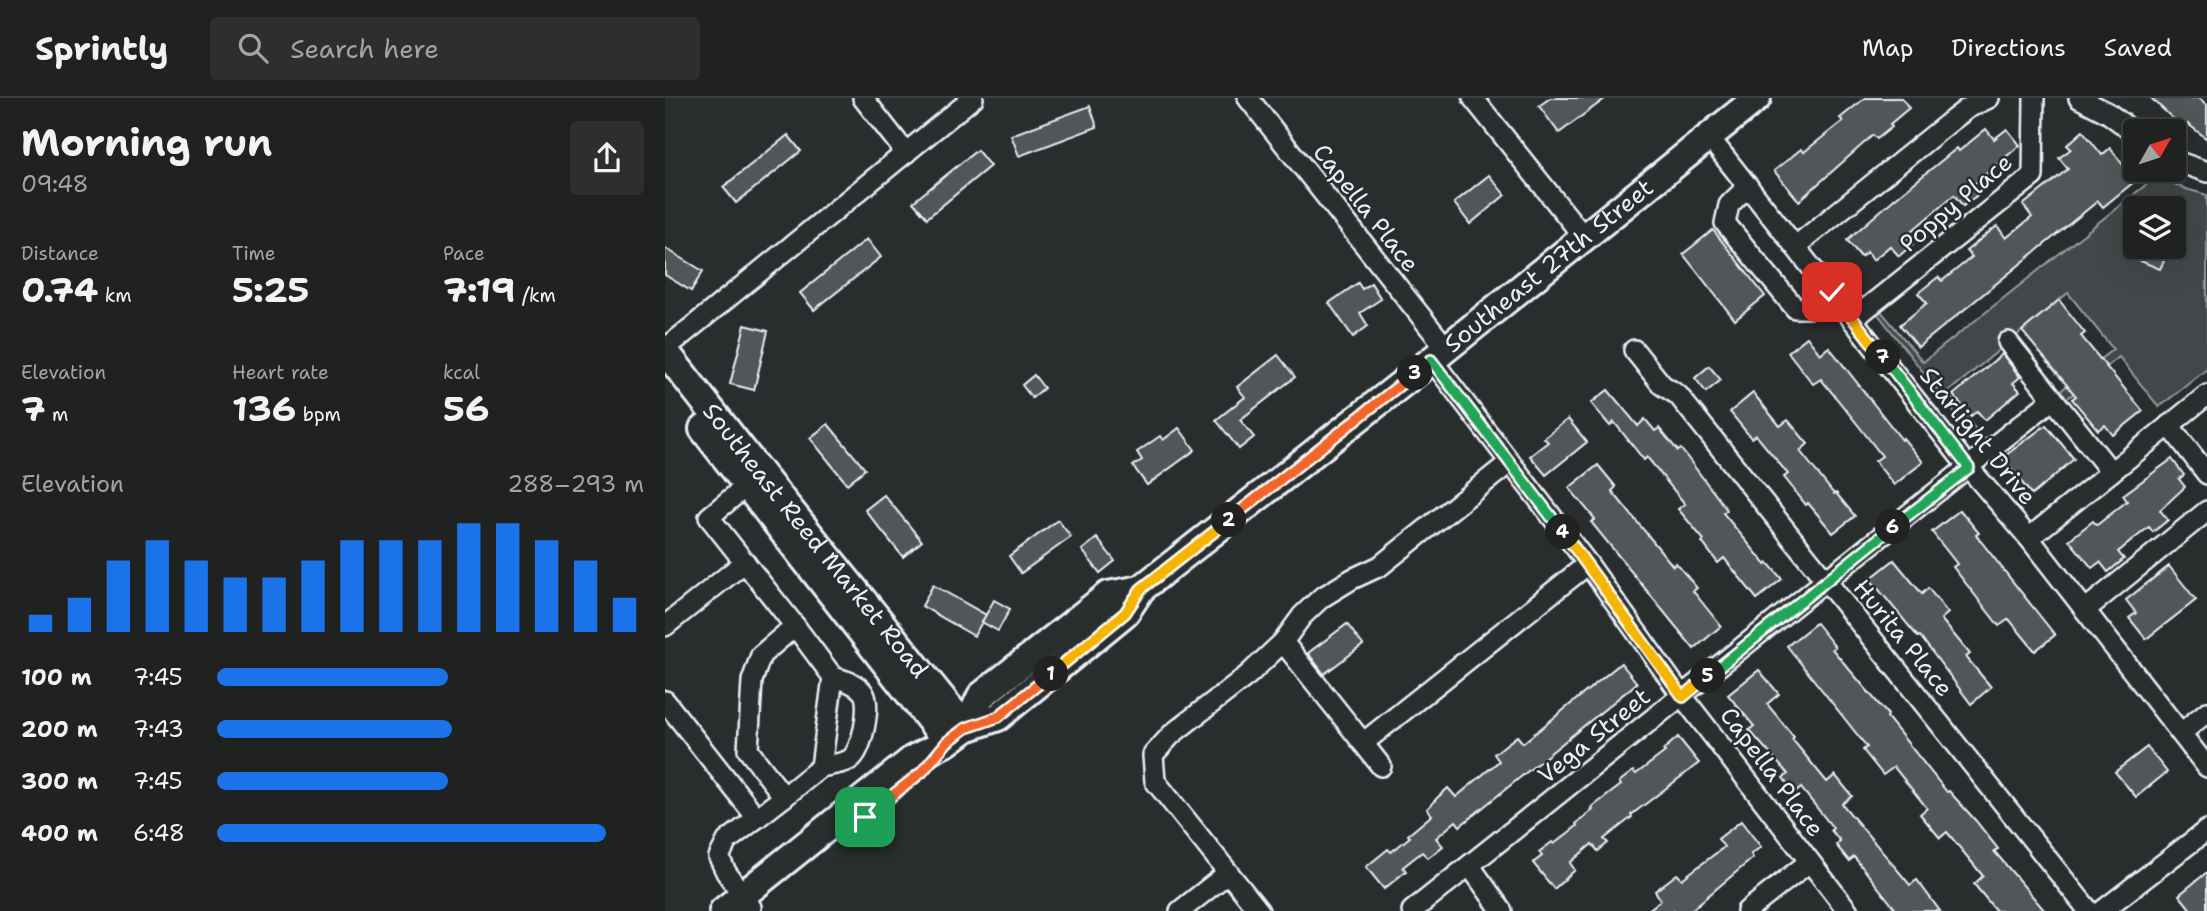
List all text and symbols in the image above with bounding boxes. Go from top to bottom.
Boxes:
search box [210,17,700,80]
text: Sprintly [35,26,168,71]
icon: search [234,29,272,67]
text: Search here [290,31,439,66]
text: Map [1862,32,1913,64]
text: Directions [1951,32,2066,64]
text: Saved [2104,32,2172,64]
text: Morning run [21,117,272,168]
north arrow [2123,119,2186,182]
map controls [2123,119,2186,259]
button: share [570,121,644,195]
street label: Capella Place [1306,137,1426,279]
street label: Poppy Place [1893,146,2019,260]
text: 09:48 [21,169,89,199]
street label: Southeast 27th Street [1437,172,1660,360]
button: layers [2123,196,2186,259]
text: Distance [21,241,99,266]
text: Time [232,241,276,266]
text: Pace [443,241,485,266]
pin [1802,262,1862,322]
text: 0.74 [21,266,98,313]
text: 5:25 [232,266,309,313]
text: 7:19 [443,266,516,313]
icon: check [1813,273,1851,311]
text: km [98,283,132,308]
text: /km [516,283,556,308]
pin: 7 [1865,340,1901,374]
text: 7 [1876,344,1889,369]
pin: 3 [1397,356,1433,390]
text: Elevation [21,360,106,385]
text: Heart rate [232,360,329,385]
text: kcal [443,360,480,385]
text: 3 [1408,360,1421,385]
street label: Starlight Drive [1912,360,2044,512]
text: 7 [21,385,46,432]
text: 136 [232,385,296,432]
text: 56 [443,385,489,432]
street label: Southeast Reed Market Road [695,396,935,685]
text: m [46,402,68,427]
text: bpm [296,402,341,427]
text: Elevation [21,469,124,499]
text: 288–293 m [507,469,644,499]
pin: 2 [1211,502,1247,538]
text: 2 [1222,507,1235,532]
pin: 6 [1875,510,1911,544]
pin: 4 [1545,514,1581,550]
text: 6 [1886,514,1899,539]
text: 4 [1556,519,1569,544]
street label: Hurita Place [1846,573,1960,703]
pin: 1 [1033,656,1069,692]
pin: 5 [1691,658,1725,694]
text: 1 [1046,661,1055,686]
text: 100 m [21,662,92,692]
text: 7:45 [133,662,183,692]
text: 5 [1702,663,1713,688]
street label: Vega Street [1531,681,1657,791]
street label: Capella Place [1713,701,1831,843]
text: 200 m [21,714,98,744]
text: 7:43 [133,714,184,744]
text: 300 m [21,766,98,796]
text: 7:45 [133,766,183,796]
pin [835,787,895,847]
icon: arrive [846,798,884,836]
text: 400 m [21,818,98,848]
text: 6:48 [133,818,185,848]

